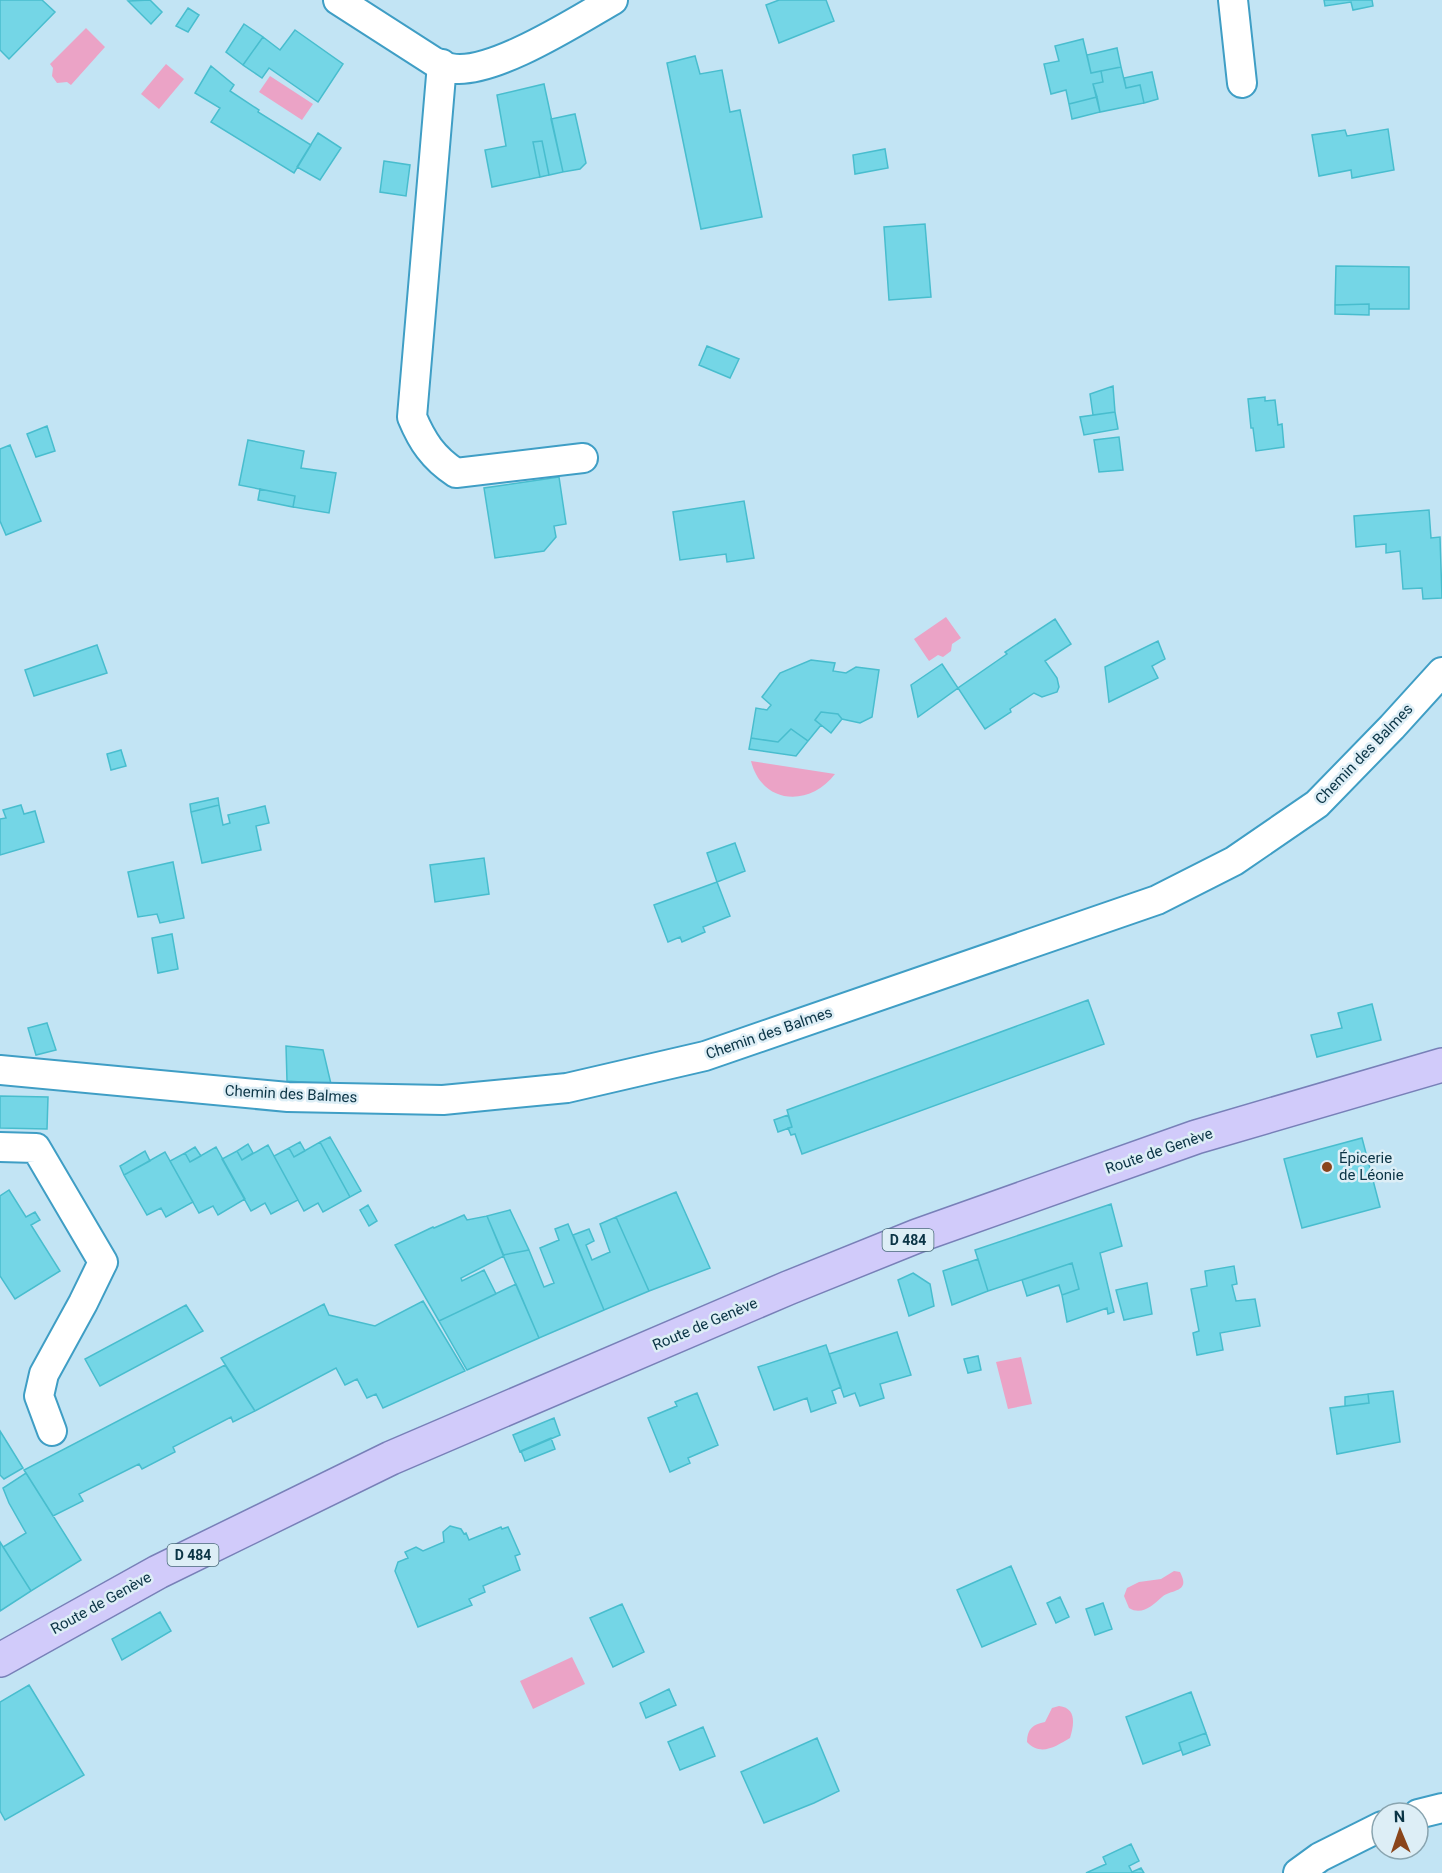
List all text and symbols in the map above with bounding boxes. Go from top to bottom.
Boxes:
street label: Chemin des Balmes [1311,700,1417,808]
street label: Chemin des Balmes [703,1003,835,1063]
street label: Chemin des Balmes [224,1082,358,1106]
street label: Route de Genève [1103,1124,1215,1178]
place label: Épicerie de Léonie [1339,1149,1404,1184]
marker: Épicerie de Léonie [1320,1160,1334,1174]
road number: D 484 [882,1229,934,1251]
street label: Route de Genève [650,1294,760,1354]
road number: D 484 [168,1544,218,1566]
street label: Route de Genève [48,1568,154,1638]
north arrow [1370,1801,1430,1861]
text: N [1394,1807,1405,1826]

